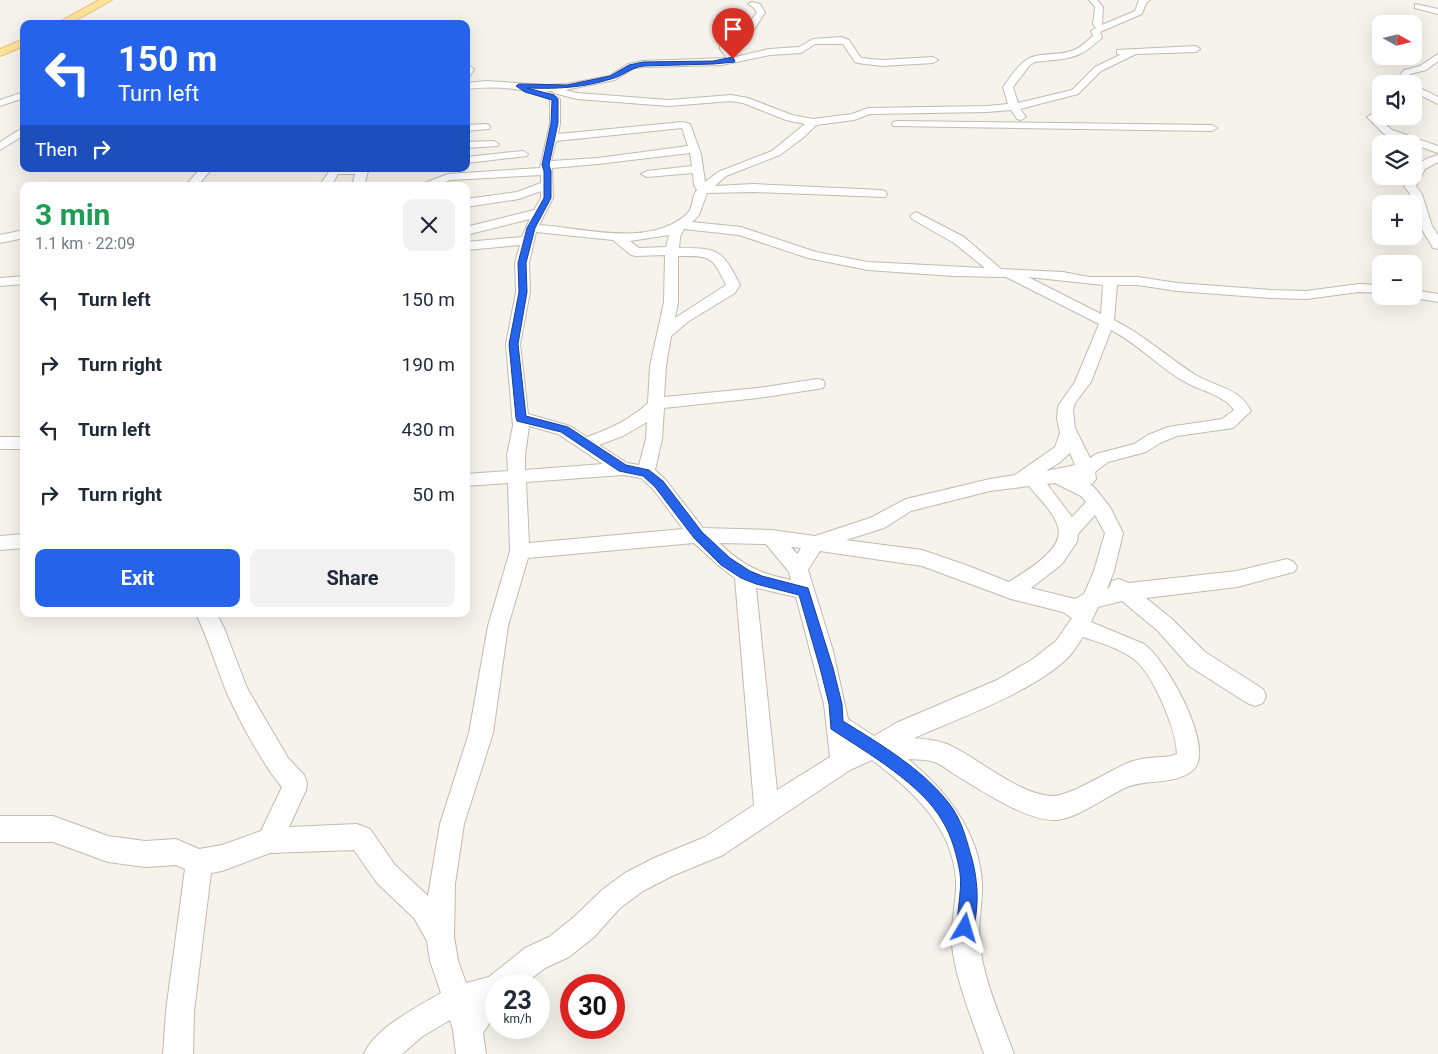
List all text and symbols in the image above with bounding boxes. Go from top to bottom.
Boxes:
pin [712,8,754,59]
icon: arrive [719,15,747,43]
north arrow [1372,15,1422,65]
map controls [1372,15,1422,305]
text: 150 m [118,39,217,80]
icon: left [35,40,100,105]
button: sound [1372,75,1422,125]
text: Turn left [118,81,199,106]
icon: right [87,135,115,163]
button: layers [1372,135,1422,185]
text: Then [35,138,77,161]
button: + [1372,195,1422,245]
text: 3 min [35,197,110,232]
button: close [403,199,455,251]
text: 1.1 km · 22:09 [35,234,135,253]
button: − [1372,255,1422,305]
icon: left [35,286,63,314]
text: Turn left [78,288,151,311]
text: 150 m [402,288,455,311]
icon: right [35,351,63,379]
text: Turn right [78,353,162,376]
text: 190 m [402,353,455,376]
icon: left [35,416,63,444]
text: Turn left [78,418,151,441]
text: 430 m [402,418,455,441]
icon: right [35,481,63,509]
text: Turn right [78,483,162,506]
text: 50 m [412,483,455,506]
button: Exit [35,549,240,607]
button: Share [250,549,455,607]
position arrow [938,901,990,953]
speed limit sign: 30 [560,974,625,1039]
text: 23 [503,986,532,1015]
text: km/h [503,1012,532,1026]

